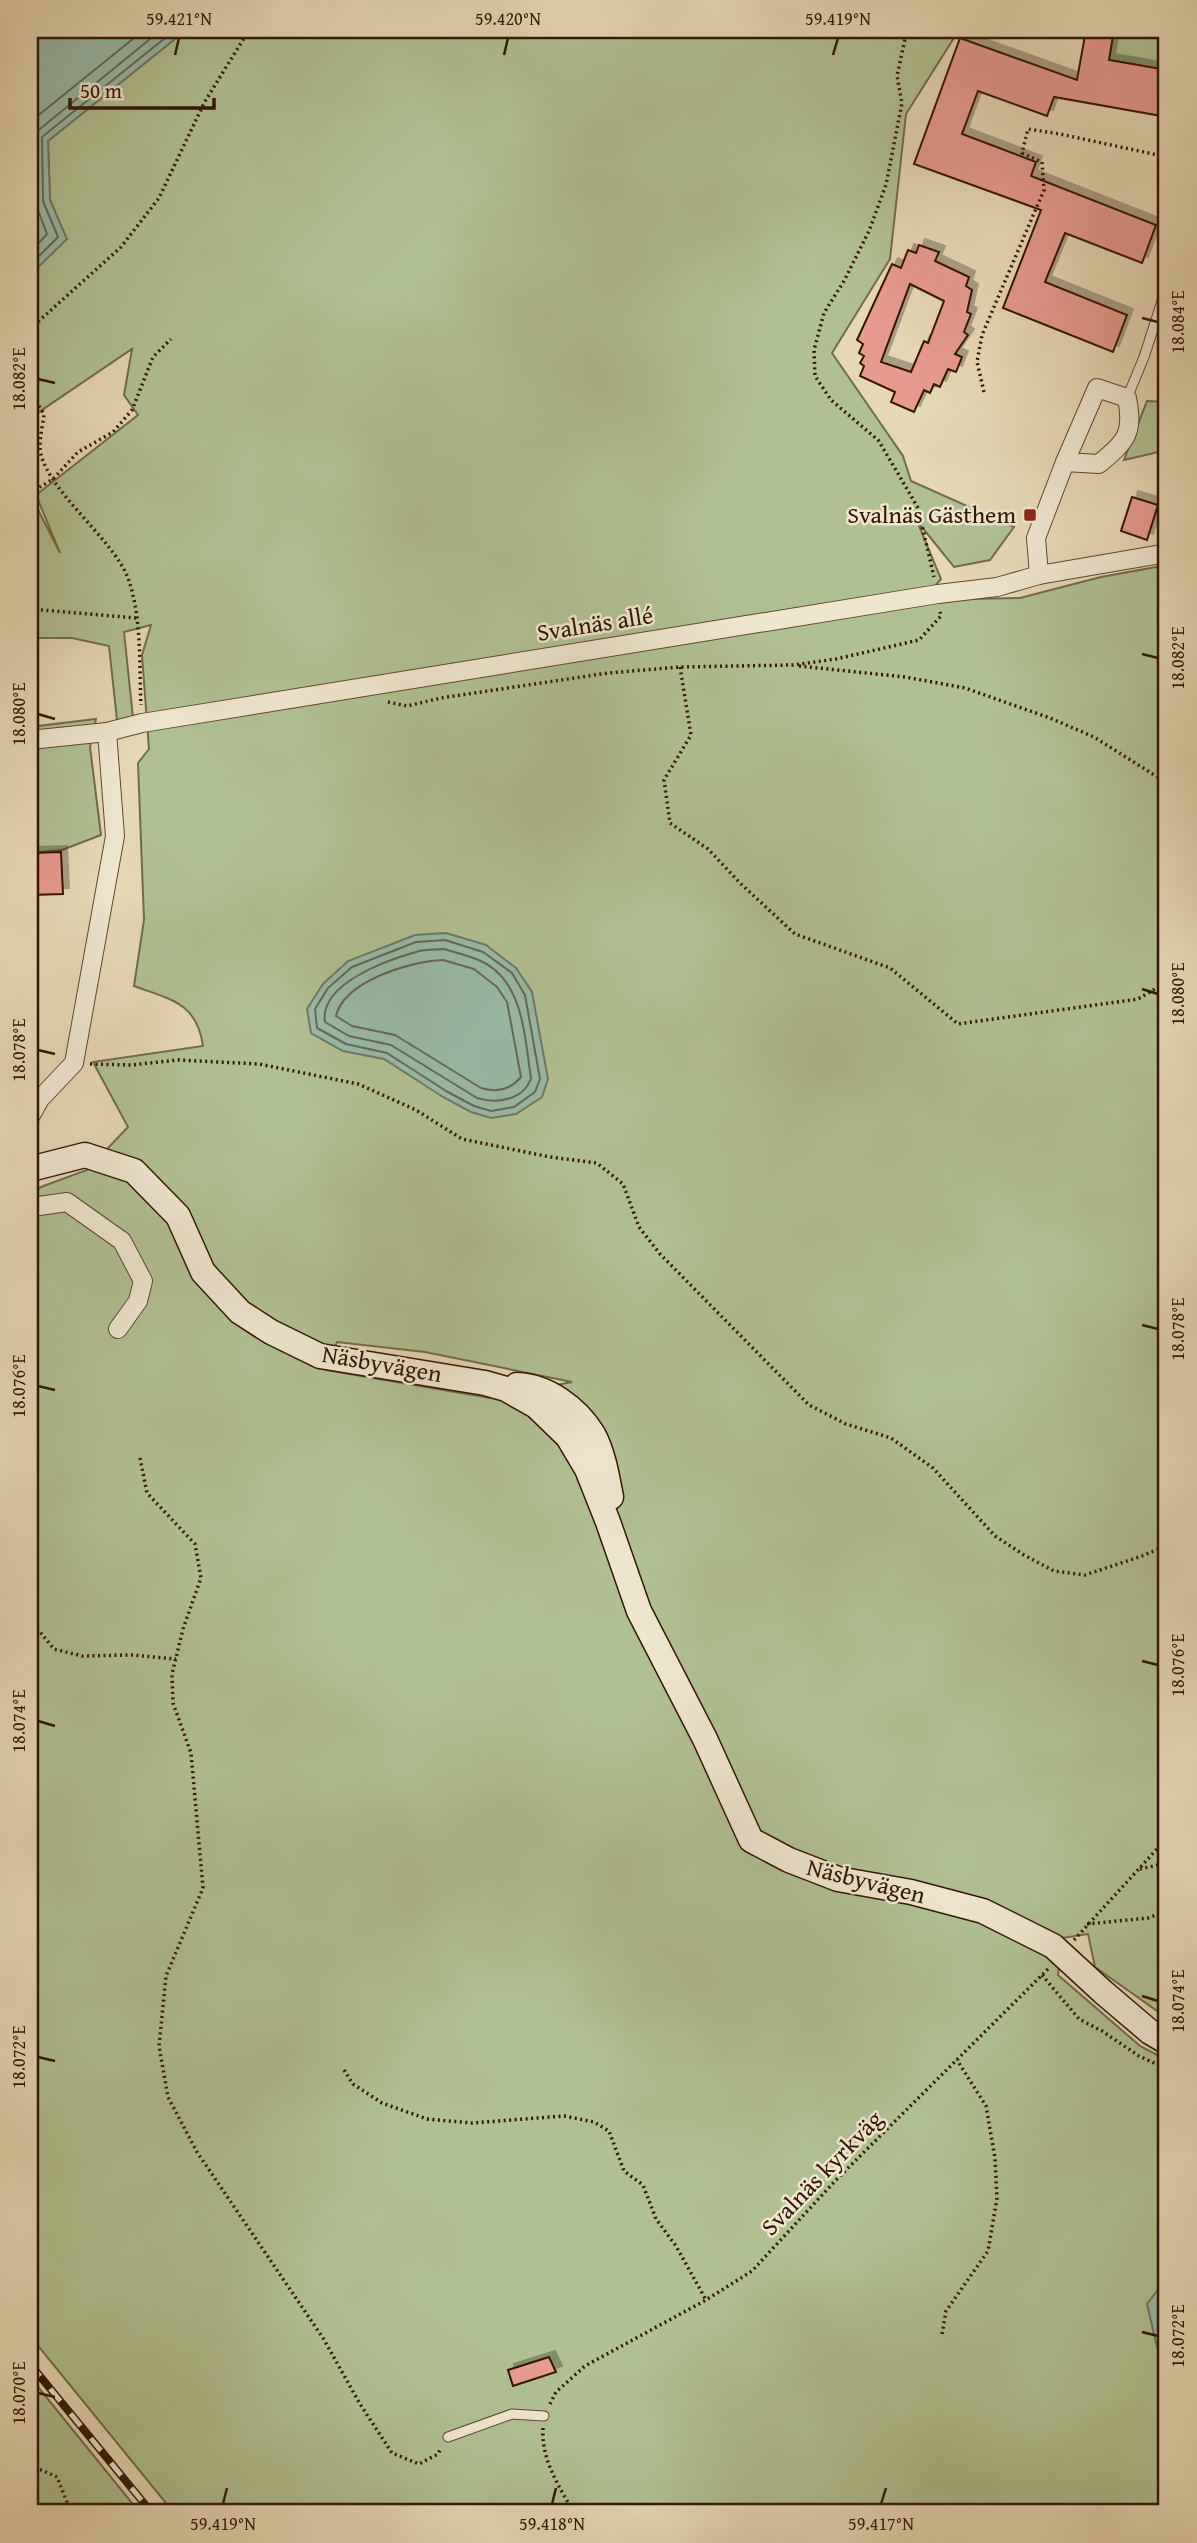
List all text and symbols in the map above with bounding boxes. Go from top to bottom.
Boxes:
text: 59.421°N [146,5,212,32]
text: 59.420°N [475,5,541,32]
text: 59.419°N [805,5,871,32]
scale bar [70,66,214,110]
text: 50 m [80,75,122,106]
text: 18.084°E [1164,290,1191,354]
text: 18.082°E [5,347,32,411]
place label: Svalnäs Gästhem [847,497,1016,532]
marker: Svalnäs Gästhem [1022,507,1038,523]
street label: Svalnäs allé [534,597,655,650]
text: 18.082°E [1164,626,1191,690]
text: 18.080°E [5,682,32,746]
text: 18.080°E [1164,962,1191,1026]
text: 18.078°E [5,1018,32,1082]
text: 18.078°E [1164,1297,1191,1361]
street label: Näsbyvägen [320,1336,445,1391]
text: 18.076°E [5,1354,32,1418]
text: 18.076°E [1164,1633,1191,1697]
text: 18.074°E [5,1689,32,1753]
street label: Näsbyvägen [803,1849,930,1912]
text: 18.074°E [1164,1969,1191,2033]
text: 18.072°E [5,2025,32,2089]
street label: Svalnäs kyrkväg [753,2102,891,2243]
text: 18.072°E [1164,2304,1191,2368]
text: 18.070°E [5,2361,32,2425]
text: 59.419°N [190,2510,256,2537]
text: 59.418°N [519,2510,585,2537]
text: 59.417°N [848,2510,914,2537]

